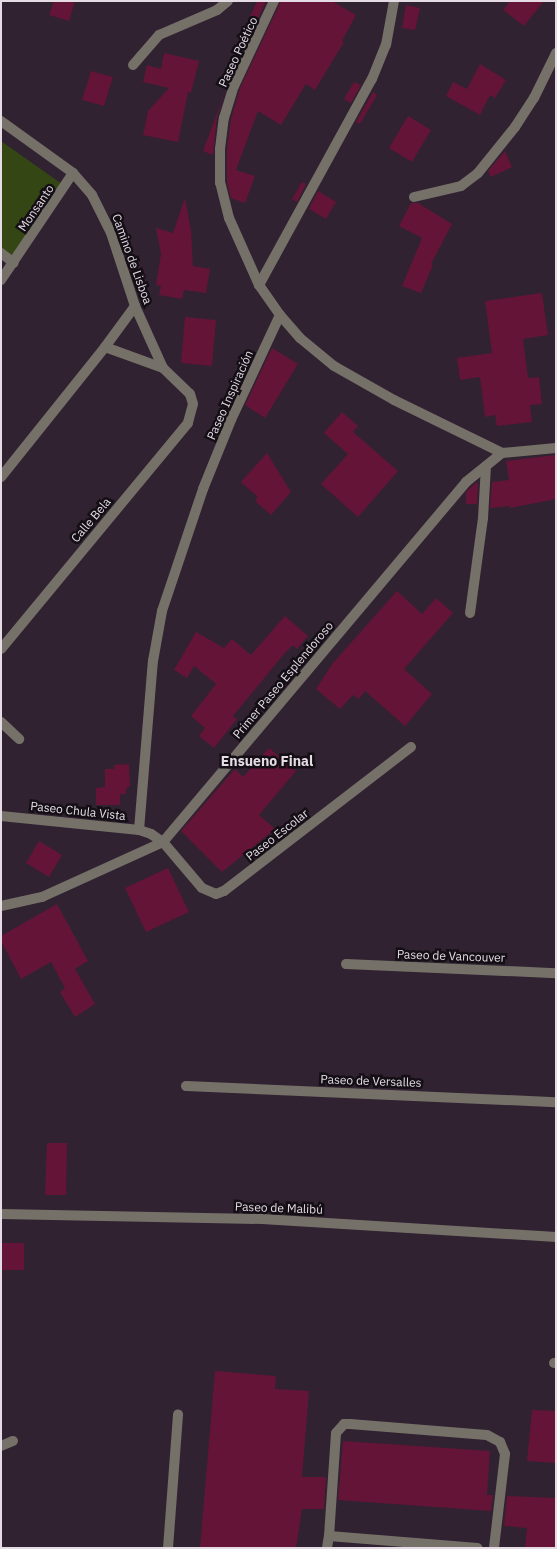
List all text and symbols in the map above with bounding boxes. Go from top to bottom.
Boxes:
street label: Paseo Poético [215,15,261,89]
street label: Monsanto [15,182,57,234]
street label: Camino de Lisboa [109,212,155,306]
street label: Paseo Inspiración [204,348,256,442]
street label: Calle Bela [68,495,114,545]
street label: Primer Paseo Esplendoroso [230,619,336,741]
district label: Ensueno Final [221,753,313,769]
street label: Paseo Chula Vista [30,799,126,823]
street label: Paseo Escolar [243,806,311,864]
street label: Paseo de Vancouver [397,947,505,965]
street label: Paseo de Versalles [320,1072,422,1090]
street label: Paseo de Malibú [235,1199,323,1217]

